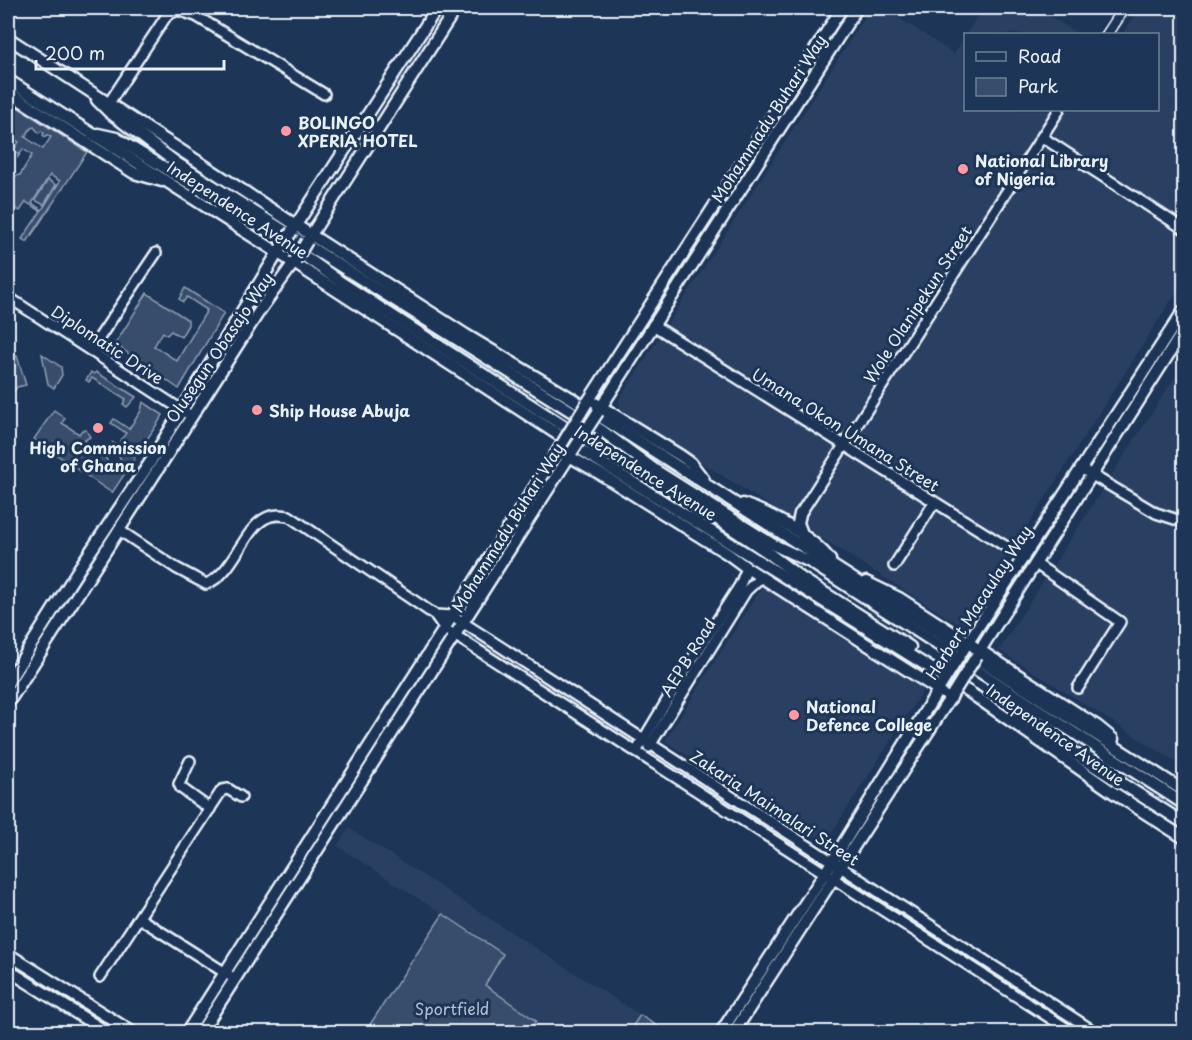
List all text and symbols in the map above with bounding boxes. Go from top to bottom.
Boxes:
street label: Mohammadu Buhari Way [704,29,832,207]
scale bar [36,33,224,71]
legend [964,33,1159,111]
text: 200 m [45,39,105,66]
text: Road [1018,42,1062,69]
text: Park [1018,72,1058,99]
place label: BOLINGO XPERIA HOTEL [298,110,418,152]
marker: BOLINGO XPERIA HOTEL [279,124,293,138]
place label: National Library of Nigeria [975,148,1108,190]
street label: Independence Avenue [163,154,314,264]
marker: National Library of Nigeria [956,162,970,176]
street label: Wole Olanipekun Street [857,220,977,387]
street label: Olusegun Obasajo Way [160,267,278,427]
street label: Diplomatic Drive [47,299,169,390]
street label: Umana Okon Umana Street [748,361,945,497]
place label: Ship House Abuja [269,398,410,422]
marker: Ship House Abuja [250,403,264,417]
street label: Independence Avenue [570,418,722,526]
marker: High Commission of Ghana [91,421,105,435]
place label: High Commission of Ghana [29,435,167,477]
street label: Mohammadu Buhari Way [445,437,569,617]
street label: Herbert Macaulay Way [919,520,1037,684]
street label: AEPB Road [653,613,721,701]
street label: Independence Avenue [982,677,1130,791]
place label: National Defence College [806,694,932,736]
marker: National Defence College [787,708,801,722]
street label: Zakaria Maimalari Street [686,743,865,871]
park label: Sportfield [415,996,489,1020]

